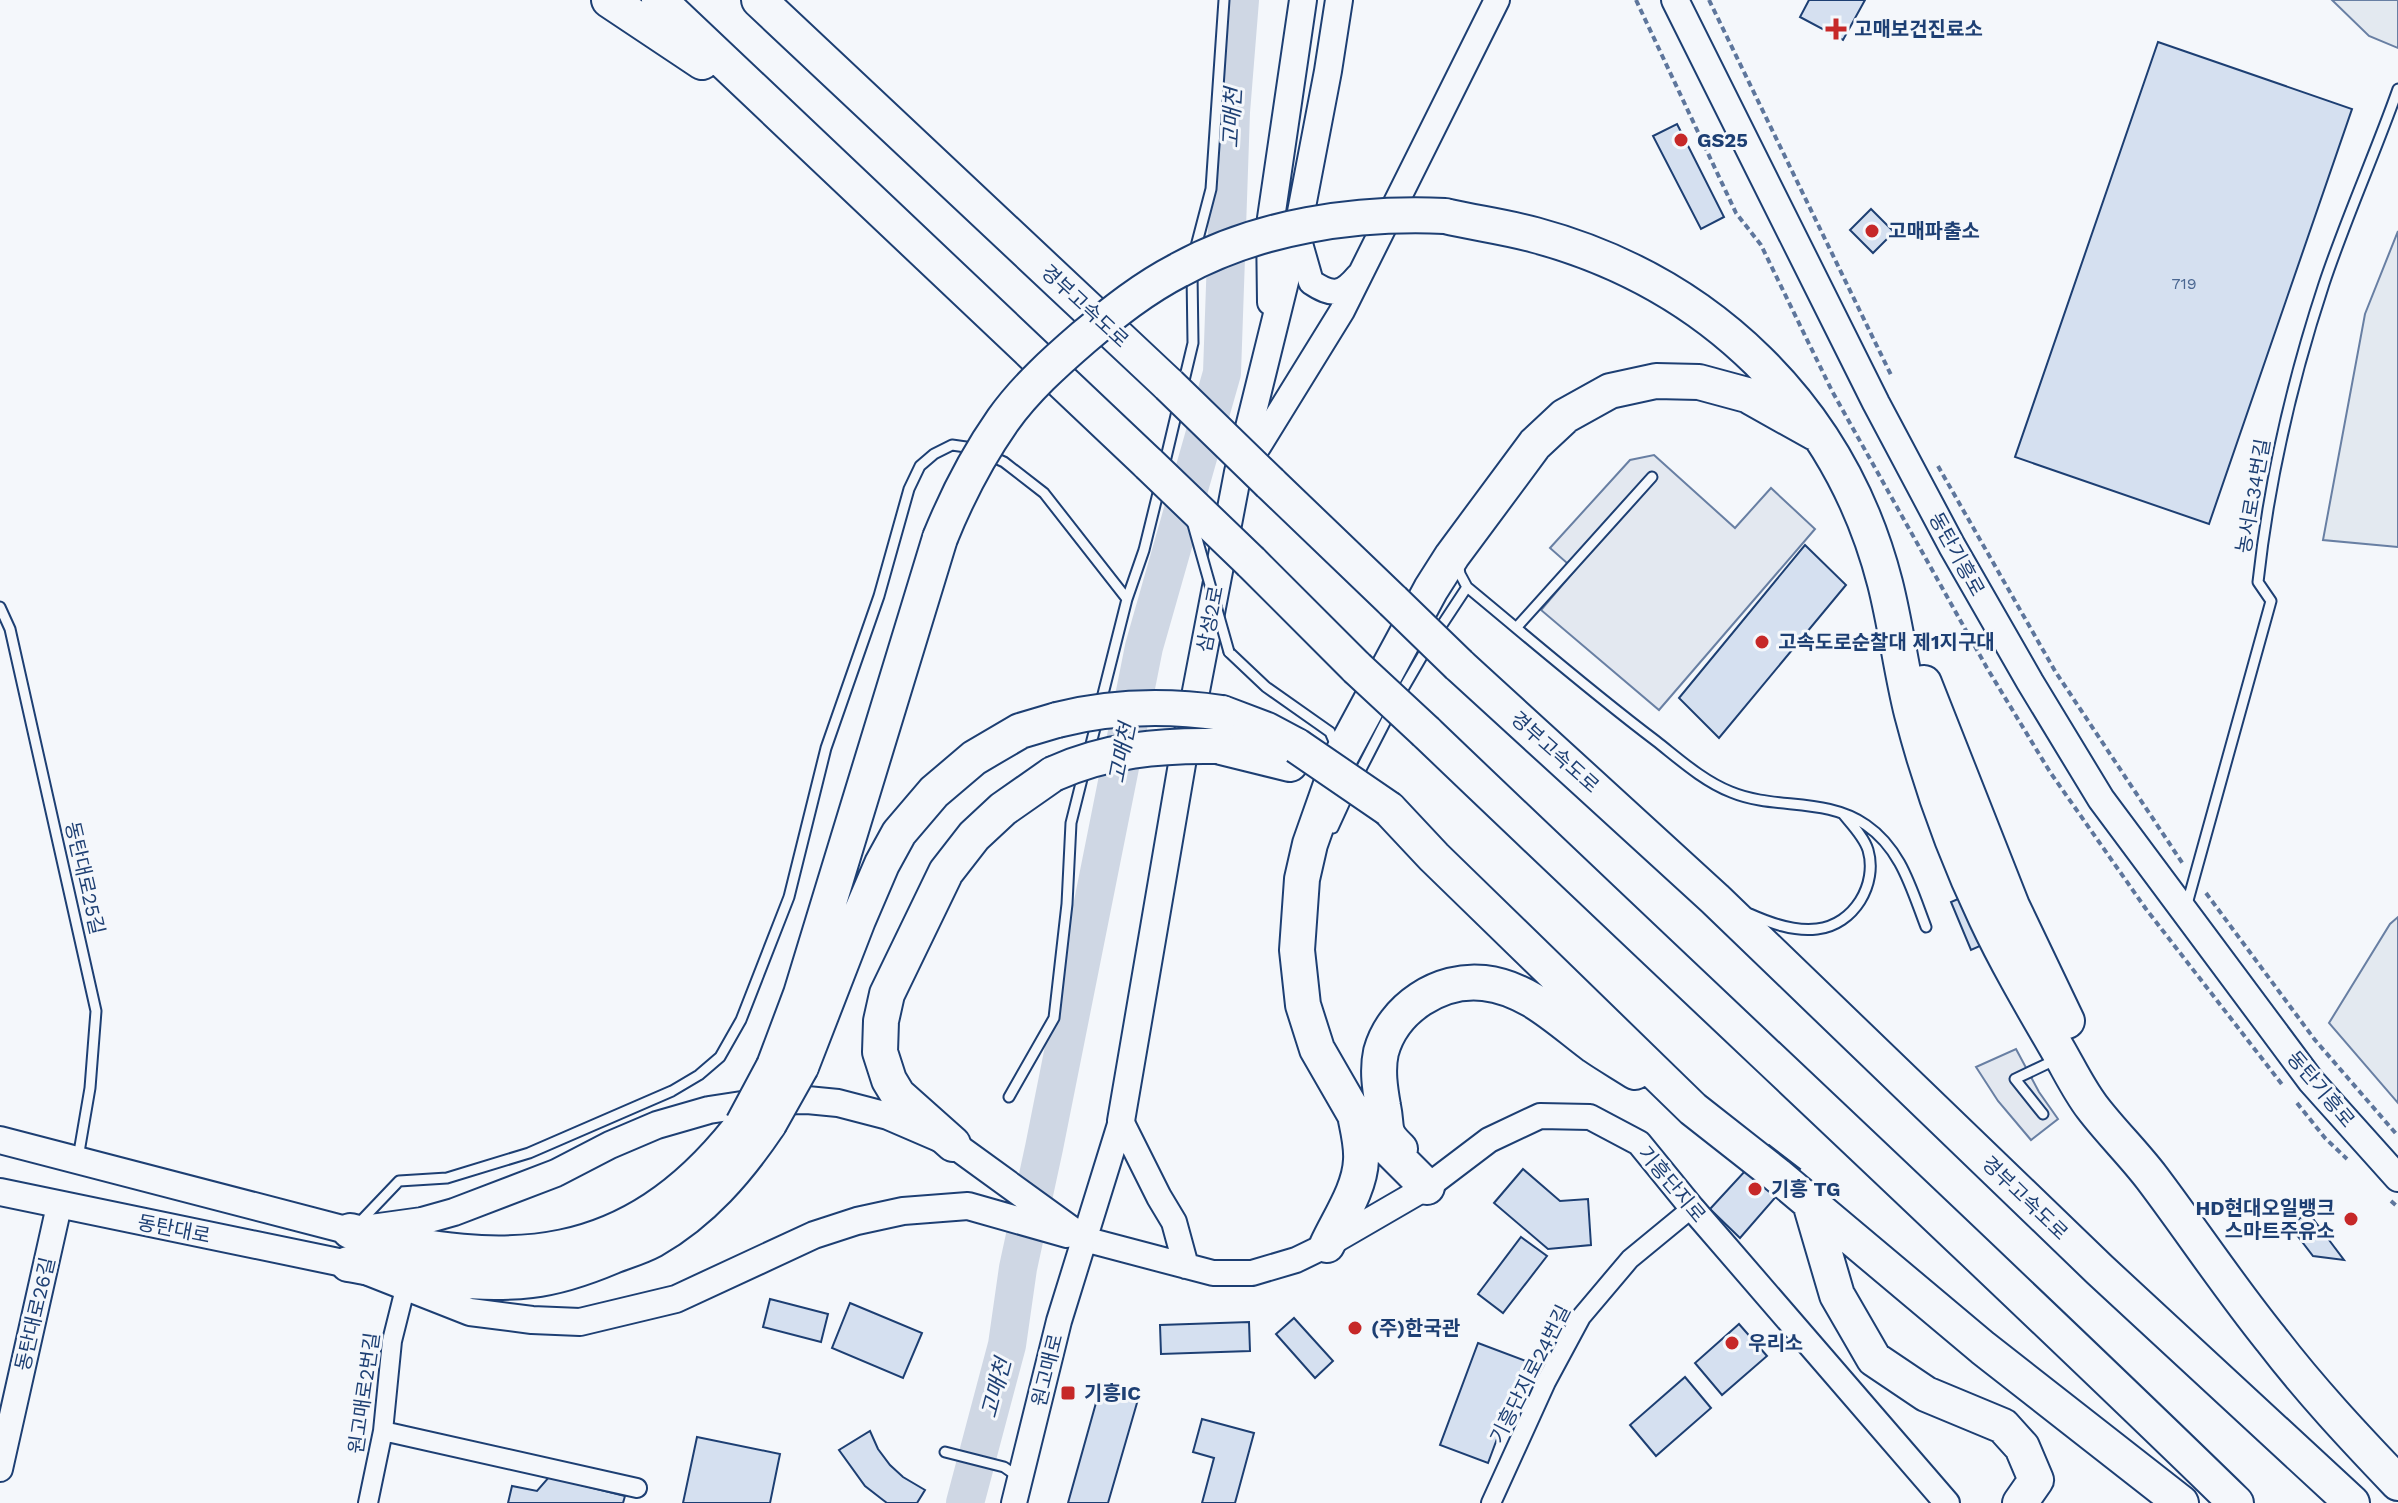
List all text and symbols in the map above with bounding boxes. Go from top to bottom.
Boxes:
place label: 고매보건진료소 [1854,17,1983,41]
marker: 고매보건진료소 [1825,18,1847,40]
water label: 고매천 [1218,84,1246,149]
place label: GS25 [1697,128,1748,152]
marker: GS25 [1672,131,1690,149]
place label: 고매파출소 [1888,219,1980,243]
marker: 고매파출소 [1863,222,1881,240]
street label: 경부고속도로 [1036,260,1134,352]
house number: 719 [2171,274,2197,293]
street label: 농서로34번길 [2231,437,2275,555]
street label: 동탄기흥로 [1924,508,1990,600]
street label: 삼성2로 [1192,584,1228,654]
place label: 고속도로순찰대 제1지구대 [1778,630,1995,654]
marker: 고속도로순찰대 제1지구대 [1753,633,1771,651]
street label: 경부고속도로 [1506,706,1604,798]
water label: 고매천 [1104,718,1141,785]
street label: 동탄대로25길 [60,819,110,937]
street label: 동탄기흥로 [2282,1046,2360,1132]
street label: 기흥단지로 [1633,1141,1711,1227]
street label: 경부고속도로 [1977,1151,2073,1245]
place label: 기흥 TG [1771,1177,1841,1201]
marker: 기흥 TG [1746,1180,1764,1198]
place label: HD현대오일뱅크 스마트주유소 [2195,1196,2335,1243]
street label: 동탄대로 [136,1210,212,1248]
marker: HD현대오일뱅크 스마트주유소 [2342,1210,2360,1228]
street label: 동탄대로26길 [10,1255,60,1373]
street label: 기흥단지로24번길 [1485,1301,1575,1447]
place label: (주)한국관 [1371,1316,1461,1340]
marker: (주)한국관 [1346,1319,1364,1337]
street label: 원고매로2번길 [344,1331,384,1455]
street label: 원고매로 [1026,1331,1068,1409]
place label: 우리소 [1748,1331,1803,1355]
marker: 우리소 [1723,1334,1741,1352]
water label: 고매천 [976,1353,1017,1421]
place label: 기흥IC [1084,1381,1141,1405]
marker: 기흥IC [1059,1384,1077,1402]

